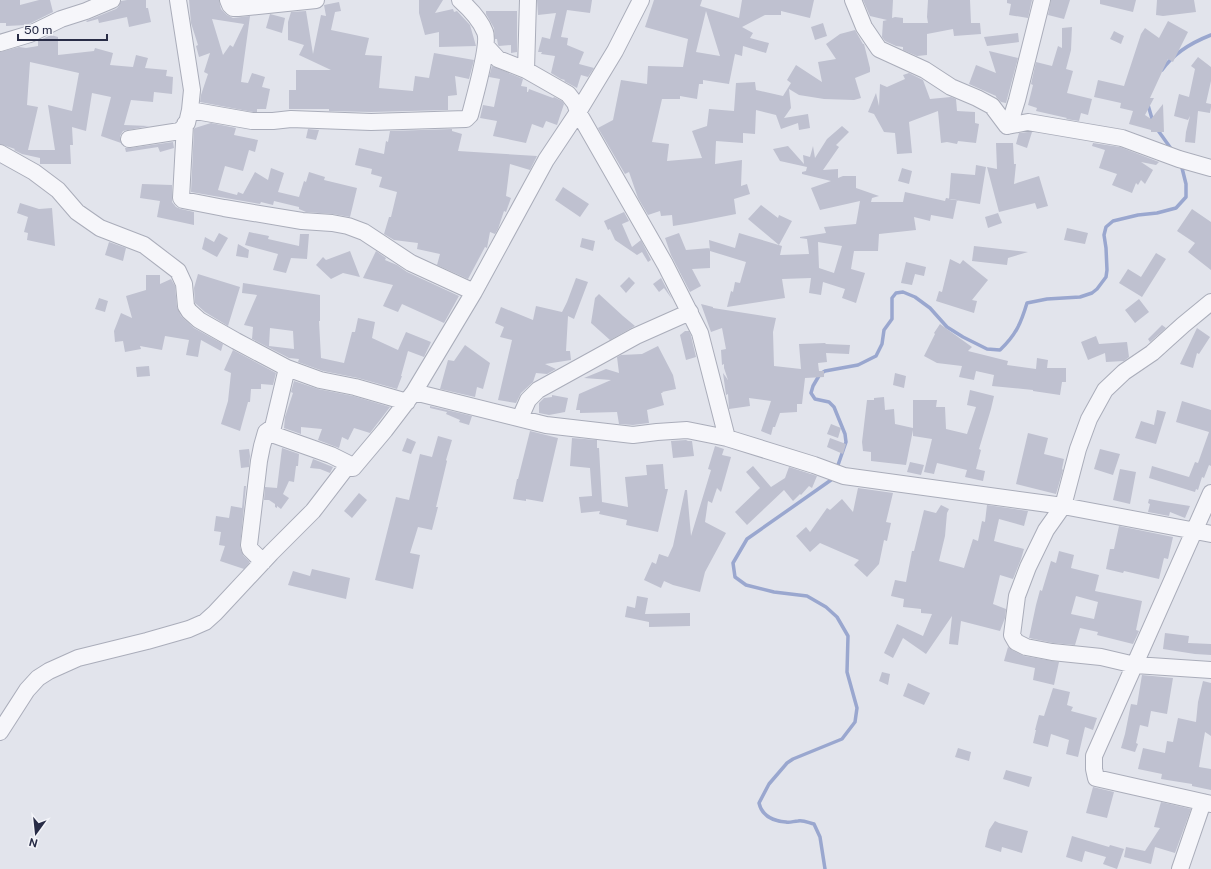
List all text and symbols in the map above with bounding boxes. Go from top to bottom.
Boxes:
scale bar [18,16,107,42]
text: 50 m [24,23,52,37]
north arrow [16,813,56,853]
text: N [28,836,39,850]

